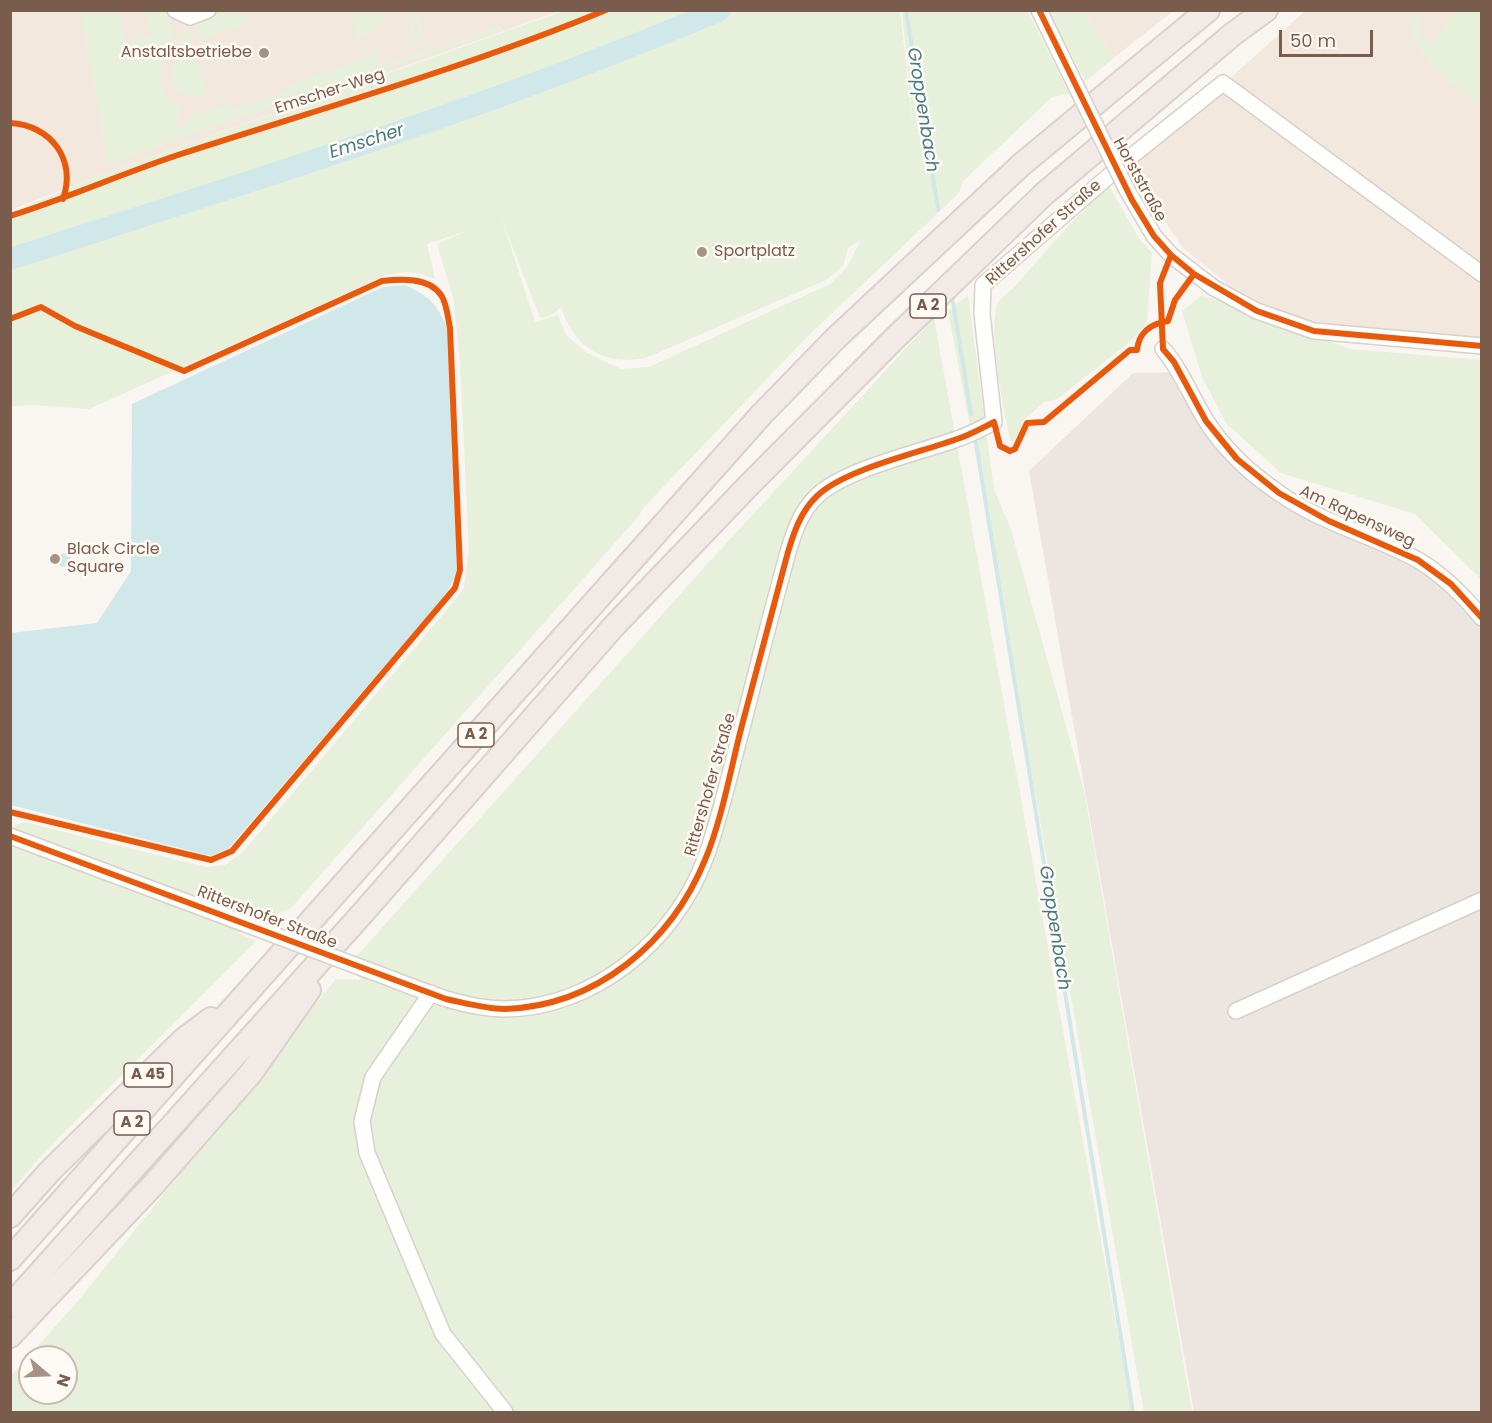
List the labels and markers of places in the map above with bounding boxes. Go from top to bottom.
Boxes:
place label: Anstaltsbetriebe [121,43,252,63]
marker: Anstaltsbetriebe [257,46,271,60]
place label: Sportplatz [714,242,795,262]
marker: Sportplatz [695,245,709,259]
place label: Black Circle Square [67,540,160,578]
marker: Black Circle Square [48,552,62,566]

